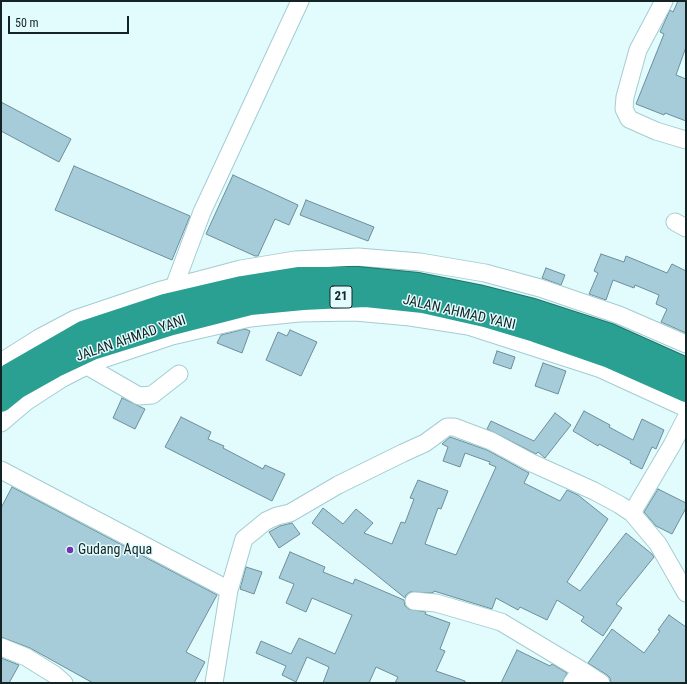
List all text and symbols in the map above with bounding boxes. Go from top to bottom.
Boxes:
scale bar [10,8,131,34]
text: 50 m [15,16,39,30]
road number: 21 [330,286,352,308]
street label: JALAN AHMAD YANI [401,292,517,334]
street label: JALAN AHMAD YANI [74,312,188,366]
place label: Gudang Aqua [78,542,152,558]
marker: Gudang Aqua [65,545,75,555]

